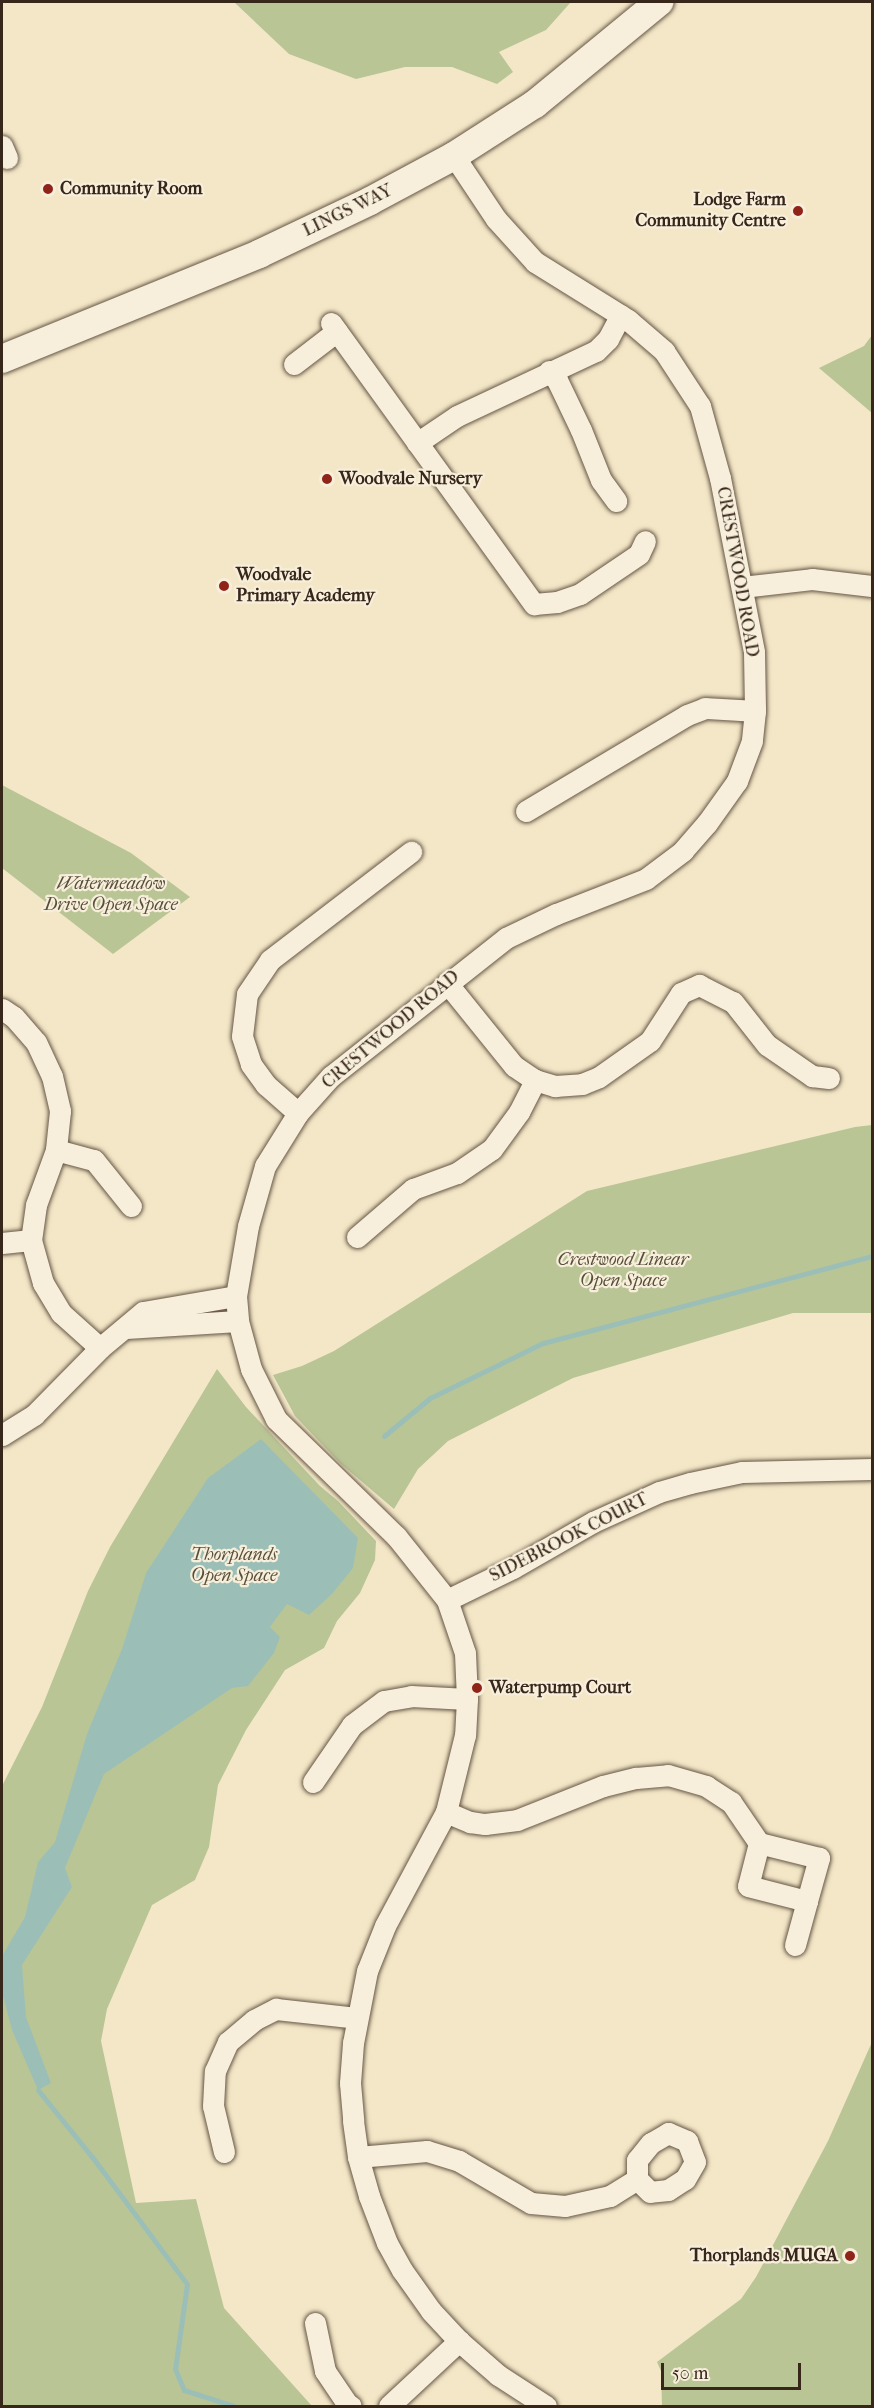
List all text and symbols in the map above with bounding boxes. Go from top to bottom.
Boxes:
place label: Community Room [60,178,203,200]
street label: LINGS WAY [300,180,396,242]
marker: Community Room [41,182,55,196]
place label: Lodge Farm Community Centre [635,190,786,232]
marker: Lodge Farm Community Centre [791,204,805,218]
place label: Woodvale Nursery [339,468,482,490]
marker: Woodvale Nursery [320,472,334,486]
street label: CRESTWOOD ROAD [711,485,763,659]
place label: Woodvale Primary Academy [236,565,375,608]
marker: Woodvale Primary Academy [217,579,231,593]
park label: Watermeadow Drive Open Space [44,874,178,916]
street label: CRESTWOOD ROAD [318,966,464,1094]
park label: Crestwood Linear Open Space [558,1250,688,1292]
street label: SIDEBROOK COURT [486,1489,652,1587]
park label: Thorplands Open Space [191,1545,277,1588]
place label: Waterpump Court [489,1677,631,1699]
marker: Waterpump Court [470,1681,484,1695]
place label: Thorplands MUGA [690,2245,838,2267]
marker: Thorplands MUGA [843,2249,857,2263]
scale bar [664,2351,804,2389]
text: 50 m [672,2363,708,2384]

